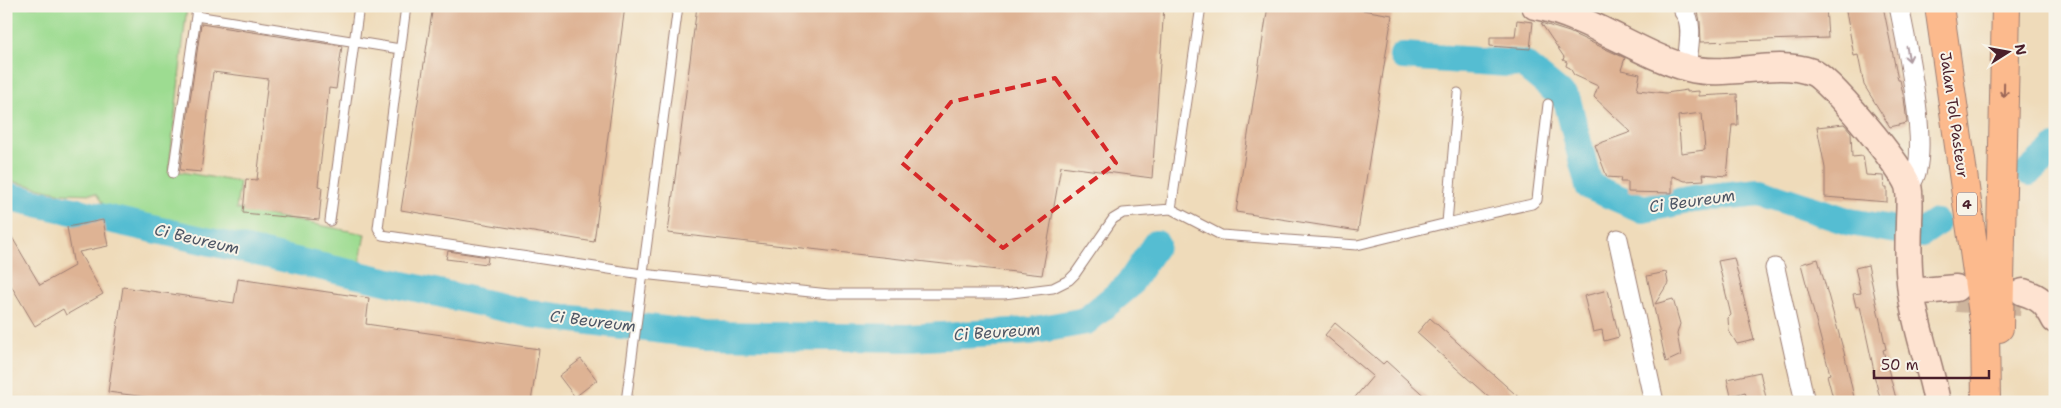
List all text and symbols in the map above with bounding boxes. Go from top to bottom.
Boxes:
north arrow [1984,28,2034,78]
text: N [2011,42,2031,57]
one-way arrow [1904,46,1913,62]
street label: Jalan Tol Pasteur [1935,51,1973,179]
one-way arrow [1999,82,2009,98]
water label: Ci Beureum [1648,185,1736,217]
road number: 4 [1957,192,1977,215]
water label: Ci Beureum [152,219,242,259]
water label: Ci Beureum [549,305,637,337]
water label: Ci Beureum [953,318,1041,346]
scale bar [1874,348,1988,380]
text: 50 m [1881,355,1919,375]

